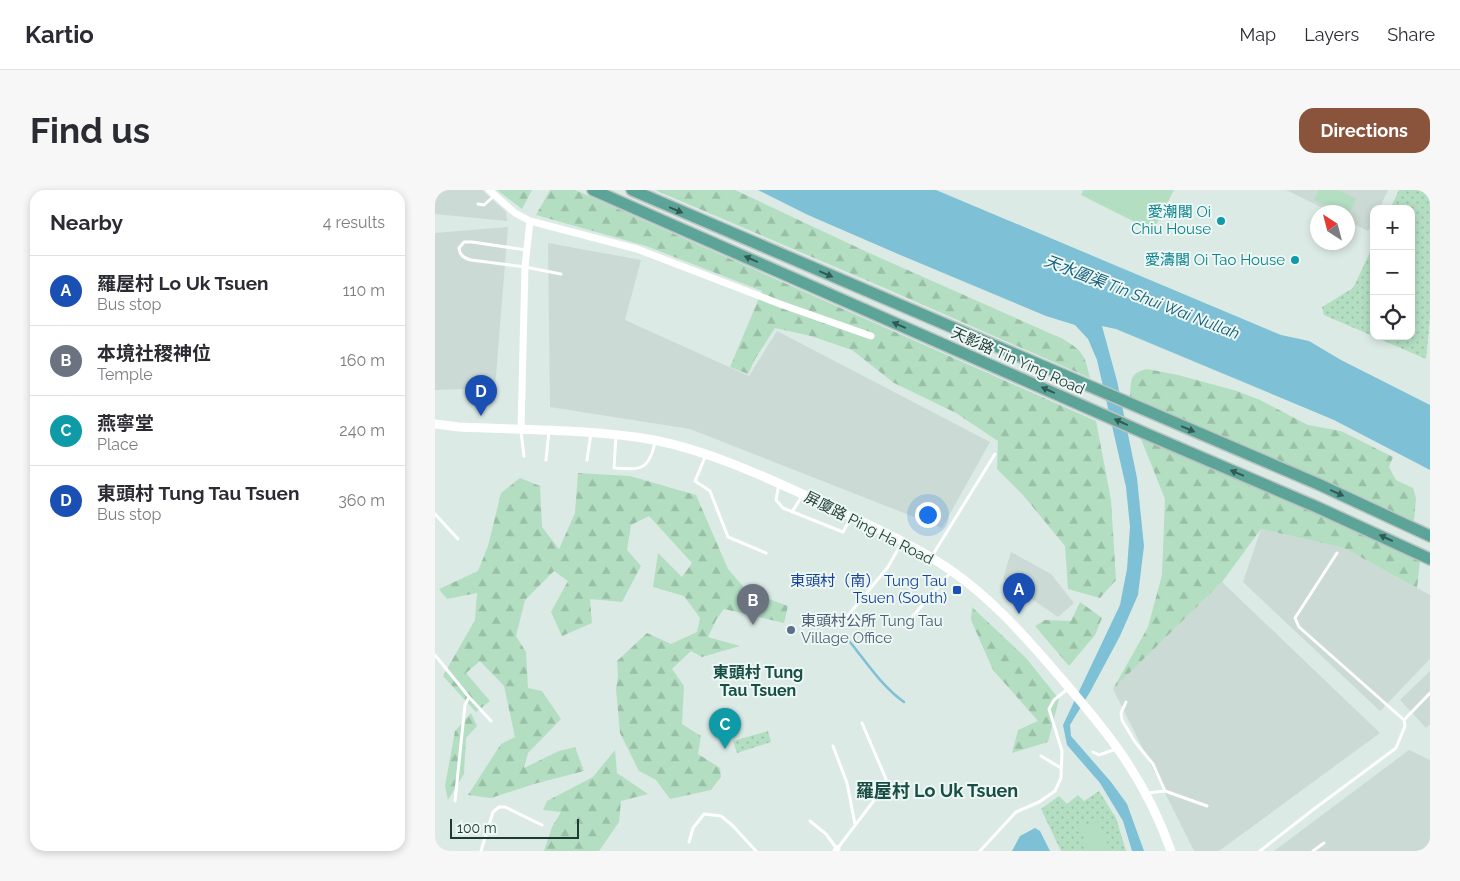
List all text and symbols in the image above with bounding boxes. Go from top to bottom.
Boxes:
text: Kartio [25,20,94,49]
text: Map [1240,24,1276,45]
text: Layers [1304,24,1359,45]
text: Share [1387,24,1435,45]
button: Directions [1299,108,1430,153]
text: Find us [30,110,150,151]
place label: 愛潮閣 Oi Chiu House [1131,203,1211,238]
north arrow [1310,205,1355,250]
map controls [1370,205,1415,340]
button: + [1370,205,1415,250]
one-way arrow [669,206,683,214]
text: Nearby [50,210,123,235]
text: 4 results [323,213,385,232]
marker: 愛潮閣 Oi Chiu House [1215,215,1227,227]
button: − [1370,250,1415,295]
water label: 天水圍渠 Tin Shui Wai Nullah [1042,251,1242,343]
place label: 愛濤閣 Oi Tao House [1145,251,1285,269]
marker: 愛濤閣 Oi Tao House [1289,254,1301,266]
one-way arrow [744,255,758,263]
one-way arrow [819,270,833,278]
text: 羅屋村 Lo Uk Tsuen [97,272,269,294]
text: A [61,281,71,300]
text: 110 m [343,281,385,300]
text: Bus stop [97,295,161,314]
button: locate [1370,295,1415,340]
one-way arrow [892,320,906,328]
street label: 天影路 Tin Ying Road [948,323,1088,399]
text: 本境社稷神位 [97,342,211,364]
text: B [61,351,71,370]
text: 160 m [340,351,385,370]
text: Temple [97,365,153,384]
pin: D [465,375,497,416]
one-way arrow [1041,386,1055,394]
text: 燕寧堂 [97,412,154,434]
one-way arrow [1114,418,1128,426]
text: C [61,421,71,440]
text: 240 m [339,421,385,440]
one-way arrow [1181,425,1195,433]
text: Place [97,435,138,454]
one-way arrow [1230,468,1244,476]
text: 東頭村 Tung Tau Tsuen [97,482,299,504]
street label: 屏廈路 Ping Ha Road [802,488,936,568]
one-way arrow [1330,489,1344,497]
text: D [60,491,72,510]
text: 360 m [338,491,385,510]
your location [915,502,941,528]
text: Bus stop [97,505,161,524]
one-way arrow [1379,534,1393,542]
place label: 東頭村（南） Tung Tau Tsuen (South) [790,572,947,607]
pin: A [1003,573,1035,614]
pin: B [737,584,769,625]
marker: 東頭村（南） Tung Tau Tsuen (South) [951,584,963,596]
place label: 東頭村公所 Tung Tau Village Office [801,612,943,647]
marker: 東頭村公所 Tung Tau Village Office [785,624,797,636]
district label: 東頭村 Tung Tau Tsuen [713,663,803,700]
pin: C [709,708,741,749]
district label: 羅屋村 Lo Uk Tsuen [856,780,1018,801]
scale bar [450,816,579,839]
text: 100 m [457,820,497,836]

